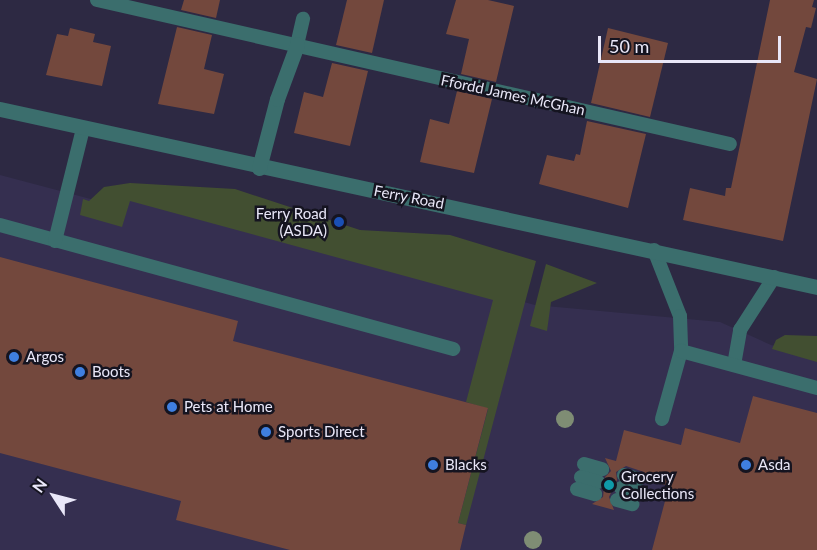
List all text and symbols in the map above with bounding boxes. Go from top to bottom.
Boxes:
scale bar [601,24,784,62]
text: 50 m [609,35,649,57]
street label: Ffordd James McGhan [439,71,587,119]
street label: Ferry Road [372,181,446,213]
place label: Ferry Road (ASDA) [255,204,327,239]
marker: Ferry Road (ASDA) [332,215,346,229]
place label: Argos [26,348,64,366]
marker: Argos [7,350,21,364]
place label: Boots [92,363,130,381]
marker: Boots [73,365,87,379]
place label: Pets at Home [184,398,273,416]
marker: Pets at Home [165,400,179,414]
place label: Sports Direct [278,423,365,441]
marker: Sports Direct [259,425,273,439]
place label: Blacks [445,456,487,474]
place label: Asda [758,456,791,474]
marker: Blacks [426,458,440,472]
marker: Asda [739,458,753,472]
north arrow [24,466,84,526]
place label: Grocery Collections [621,467,694,502]
text: N [28,475,50,496]
marker: Grocery Collections [602,478,616,492]

